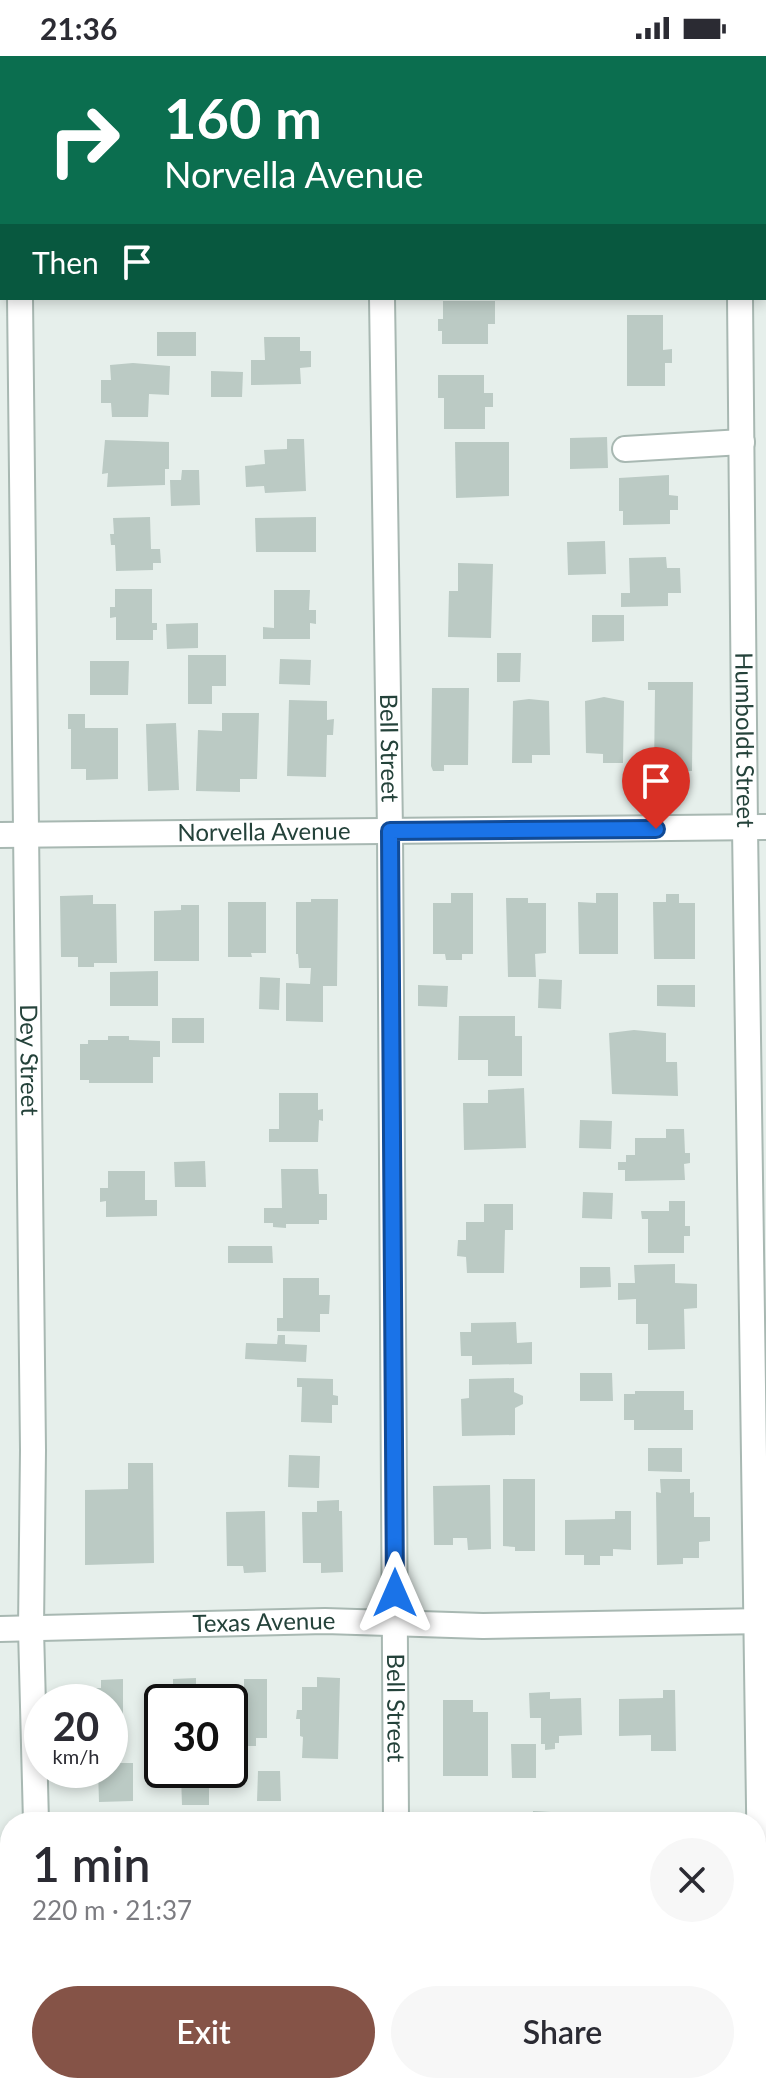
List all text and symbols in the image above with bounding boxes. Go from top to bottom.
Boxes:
text: 21:36 [40,10,117,46]
text: 160 m [164,84,322,151]
icon: right [32,88,136,192]
text: Norvella Avenue [164,152,424,196]
icon: arrive [115,240,159,284]
text: Then [32,244,99,280]
street label: Humboldt Street [730,652,761,828]
street label: Bell Street [375,693,406,803]
pin [622,747,690,829]
icon: arrive [634,759,678,803]
street label: Norvella Avenue [177,815,351,846]
street label: Dey Street [15,1004,45,1116]
position arrow [353,1551,437,1635]
street label: Texas Avenue [192,1605,336,1637]
street label: Bell Street [382,1653,412,1763]
speed limit sign: 30 [144,1684,248,1788]
text: 20 [53,1702,99,1750]
text: km/h [53,1744,99,1768]
text: 1 min [32,1835,150,1892]
button: close [650,1838,734,1922]
text: 220 m · 21:37 [32,1894,192,1926]
button: Exit [32,1986,375,2078]
button: Share [391,1986,734,2078]

